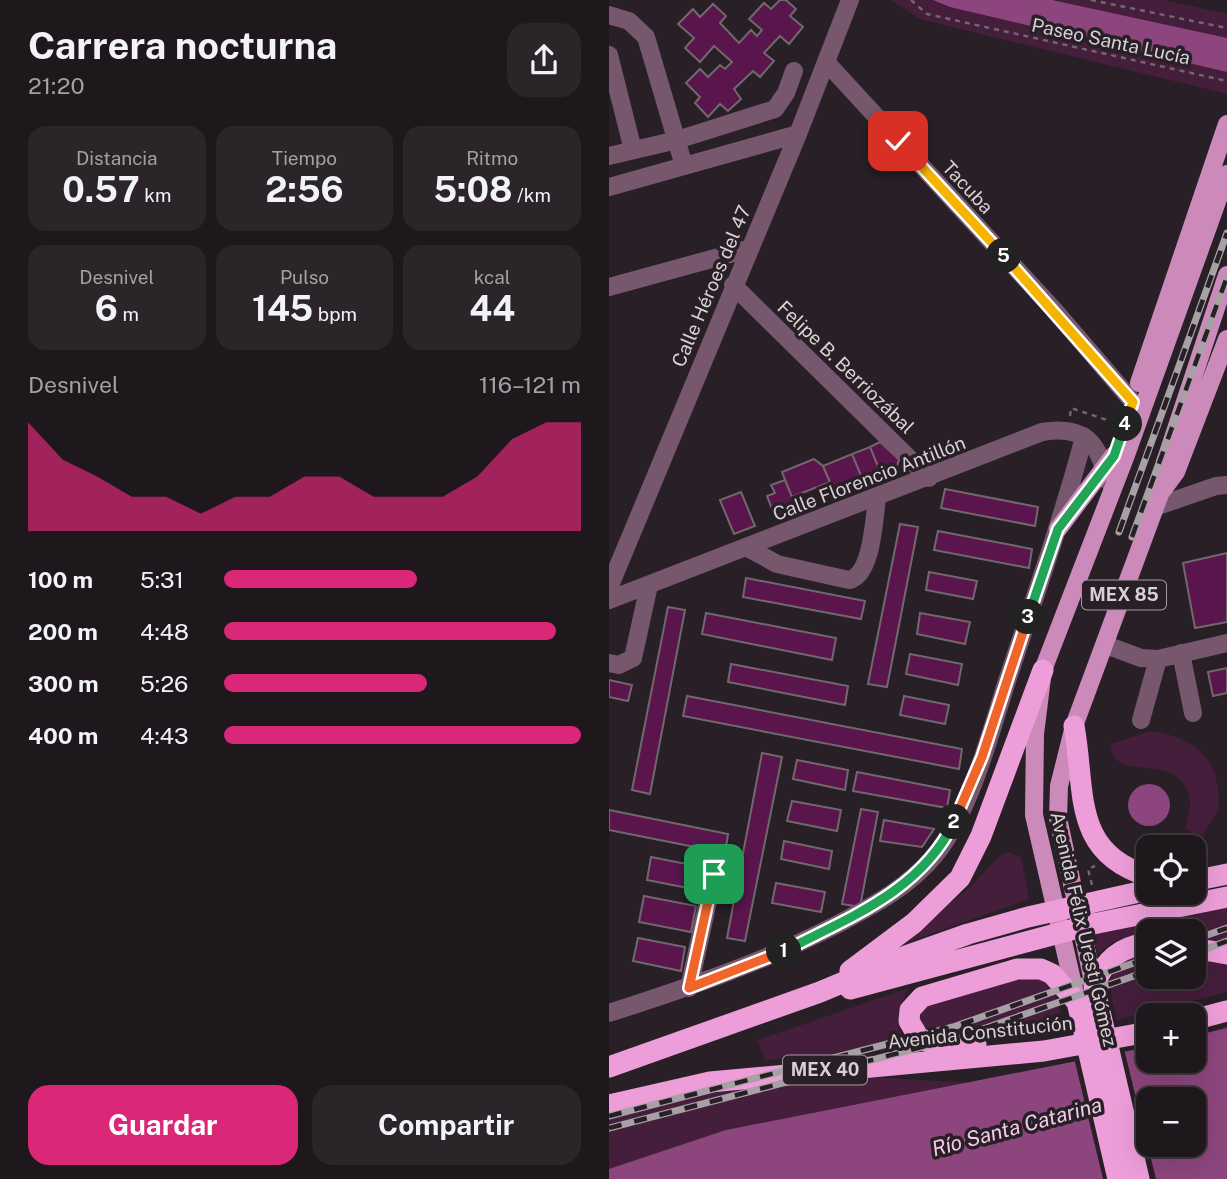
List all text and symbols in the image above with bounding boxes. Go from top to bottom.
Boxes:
street label: Paseo Santa Lucía [1030,13,1192,69]
text: Carrera nocturna [28,23,337,68]
button: share [507,23,581,97]
text: 21:20 [28,72,85,99]
pin [868,111,928,171]
icon: check [879,122,917,160]
text: Distancia [76,147,158,169]
text: Tiempo [272,147,337,169]
text: Ritmo [466,147,518,169]
street label: Tacuba [938,156,998,218]
text: 0.57 [62,169,140,210]
text: 2:56 [265,169,344,210]
text: 5:08 [433,169,512,210]
text: km [140,184,171,206]
text: /km [512,184,551,206]
street label: Calle Héroes del 47 [667,202,755,370]
pin: 5 [987,238,1021,274]
text: 5 [997,244,1010,266]
text: Desnivel [79,266,154,288]
text: Pulso [280,266,329,288]
text: kcal [474,266,511,288]
text: 6 [95,288,118,329]
text: 145 [252,288,313,329]
text: 44 [469,288,515,329]
street label: Felipe B. Berriozábal [773,296,919,438]
text: m [118,303,139,325]
text: bpm [313,303,357,325]
text: Desnivel [28,371,119,398]
text: 116–121 m [479,371,581,398]
pin: 4 [1107,406,1143,442]
text: 4 [1118,412,1131,434]
street label: Calle Florencio Antillón [770,431,968,525]
text: 100 m [28,566,93,593]
text: 5:31 [140,566,184,593]
road number: MEX 85 [1082,580,1166,610]
pin: 3 [1011,600,1045,634]
text: 3 [1021,605,1034,627]
text: 200 m [28,618,98,645]
text: 4:48 [140,618,189,645]
text: 300 m [28,670,99,697]
text: 5:26 [140,670,188,697]
text: 400 m [28,722,98,749]
text: 4:43 [140,722,188,749]
pin: 2 [937,804,971,840]
street label: Avenida Félix Uresti Gómez [1046,809,1122,1049]
text: 2 [947,810,960,832]
map controls [1136,835,1206,1157]
button: locate [1136,835,1206,905]
pin [684,844,744,904]
icon: arrive [695,855,733,893]
button: layers [1136,919,1206,989]
pin: 1 [767,934,801,968]
text: 1 [779,939,788,961]
button: + [1136,1003,1206,1073]
street label: Avenida Constitución [886,1011,1074,1053]
road number: MEX 40 [783,1056,867,1084]
button: Guardar [28,1085,298,1165]
button: Compartir [312,1085,581,1165]
button: − [1136,1087,1206,1157]
water label: Río Santa Catarina [929,1092,1105,1161]

